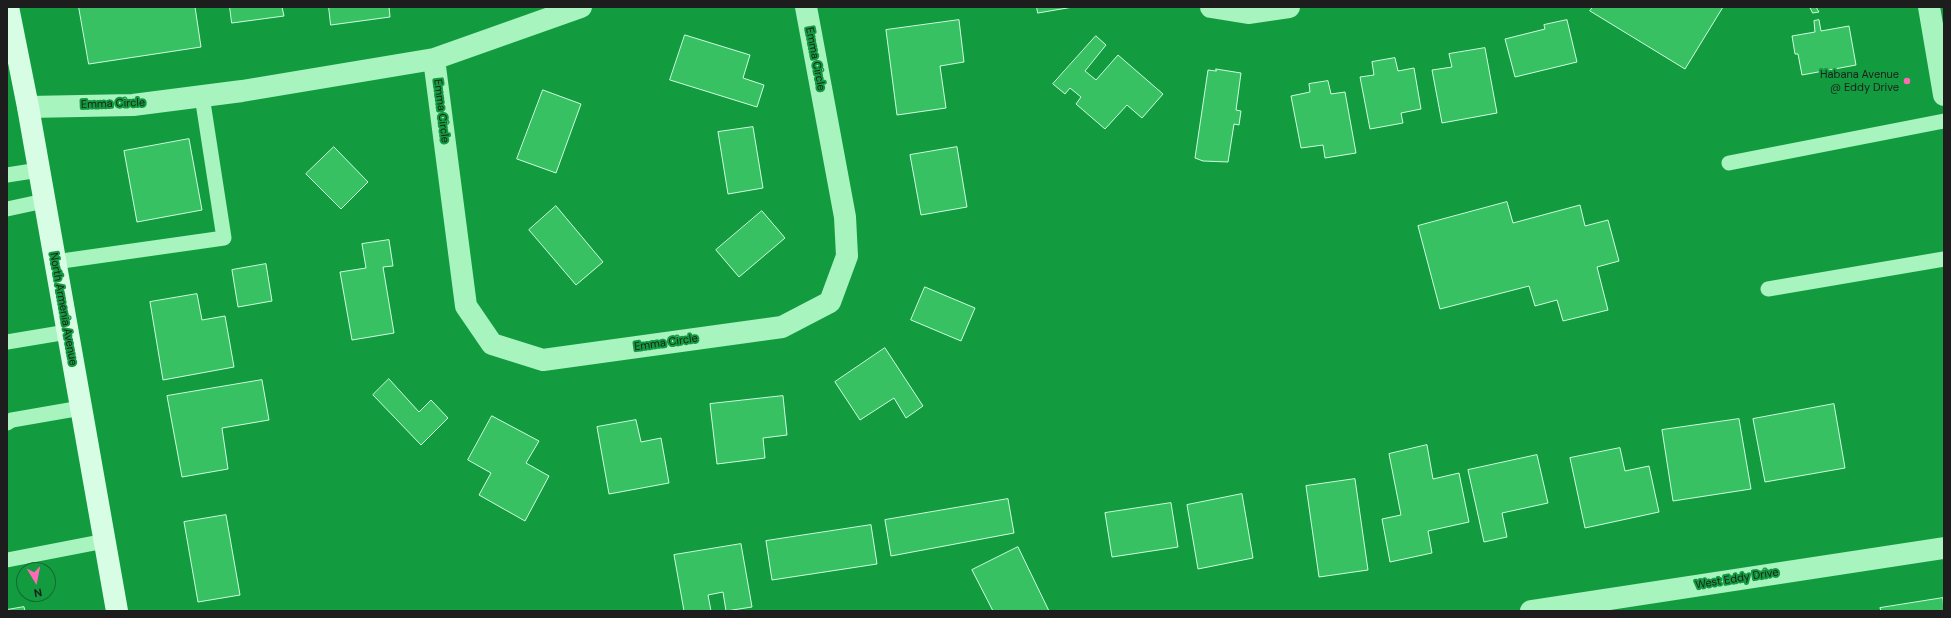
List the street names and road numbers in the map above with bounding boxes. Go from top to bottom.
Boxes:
street label: Emma Circle [802,26,828,92]
street label: Emma Circle [431,78,451,144]
street label: Emma Circle [81,96,145,112]
street label: North Armenia Avenue [47,252,79,366]
street label: Emma Circle [633,332,699,354]
street label: West Eddy Drive [1695,566,1779,592]

